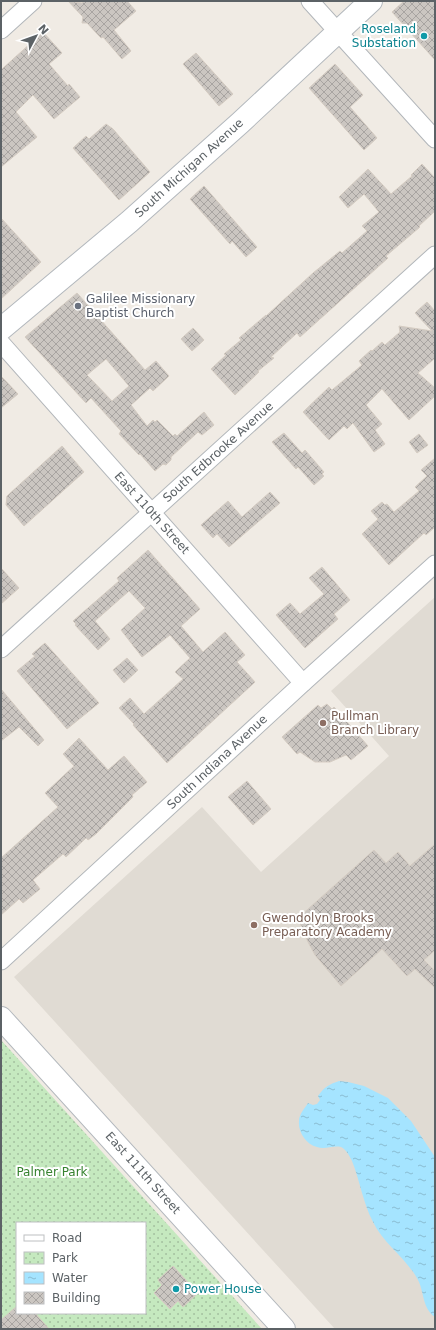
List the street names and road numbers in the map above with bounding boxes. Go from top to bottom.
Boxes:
street label: South Michigan Avenue [132,116,246,220]
street label: South Edbrooke Avenue [160,399,276,505]
street label: East 110th Street [112,469,193,557]
street label: South Indiana Avenue [164,712,270,812]
street label: East 111th Street [103,1129,184,1217]

